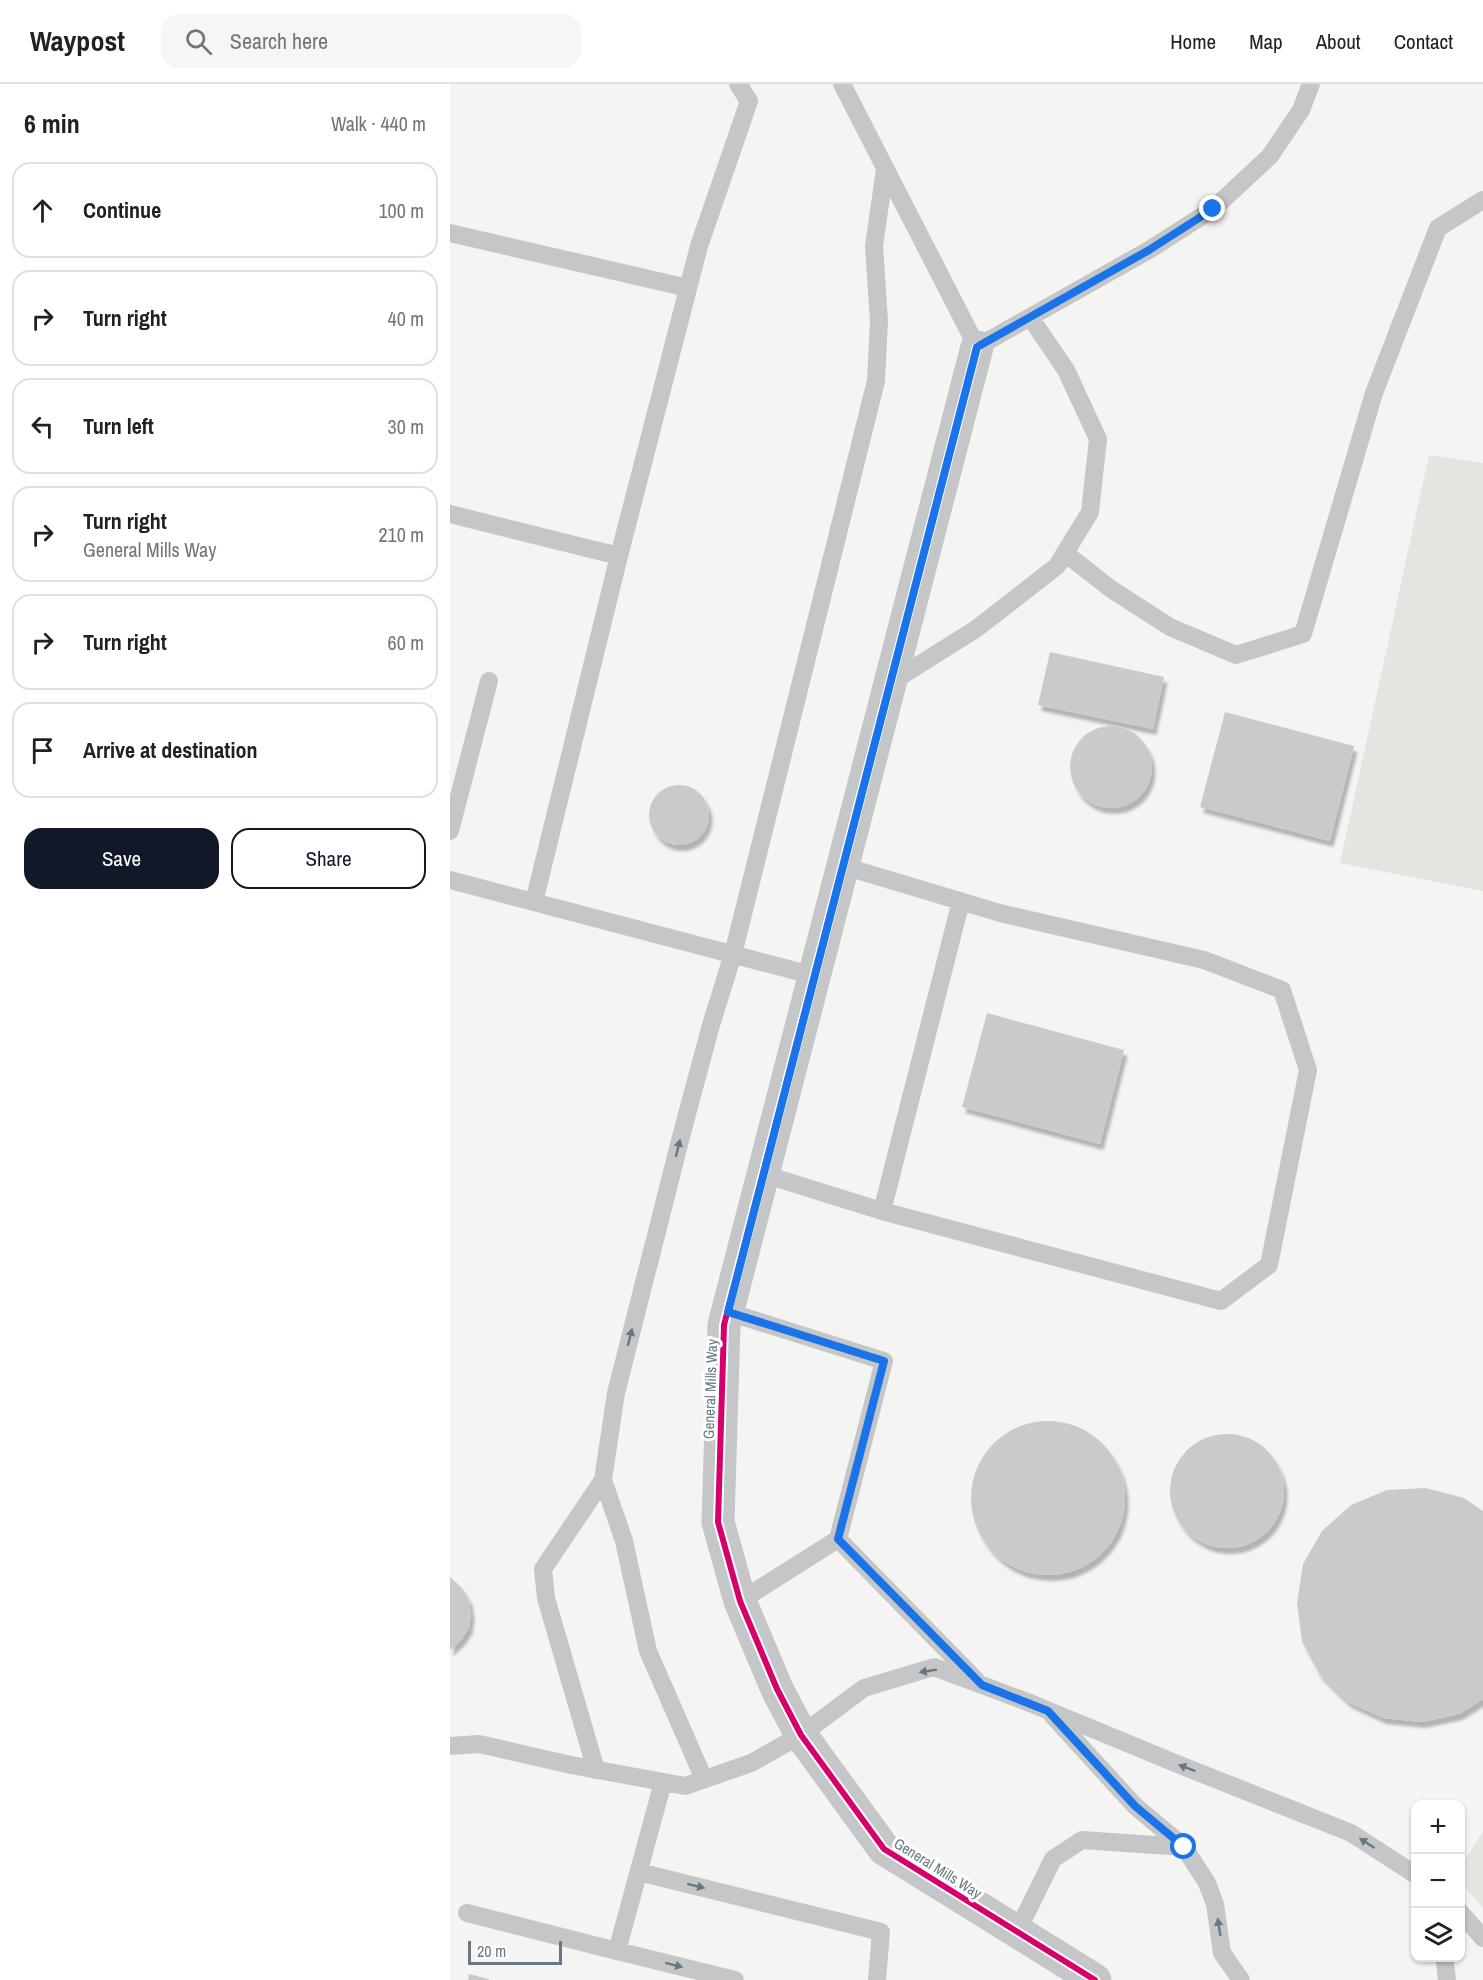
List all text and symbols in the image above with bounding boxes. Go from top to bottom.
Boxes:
search box [161,14,581,68]
text: Waypost [30,22,125,60]
icon: search [182,25,215,58]
text: Search here [230,26,328,56]
text: Home [1170,27,1216,56]
text: Map [1249,27,1283,56]
text: About [1316,27,1361,56]
text: Contact [1394,27,1453,56]
text: 6 min [24,106,80,141]
text: Walk · 440 m [331,110,426,137]
icon: ahead [26,194,59,227]
text: Continue [83,195,161,225]
route end [1199,195,1225,221]
text: 100 m [378,197,424,224]
icon: right [26,302,59,335]
text: Turn right [83,303,167,333]
text: 40 m [388,305,424,332]
icon: left [26,410,59,443]
text: Turn left [83,411,154,441]
text: 30 m [388,413,424,440]
text: Turn right [83,506,167,536]
icon: right [26,518,59,551]
text: 210 m [378,521,424,548]
text: General Mills Way [83,536,216,563]
icon: right [26,626,59,659]
text: Turn right [83,627,167,657]
text: 60 m [388,629,424,656]
icon: arrive [26,734,59,767]
text: Arrive at destination [83,735,257,765]
button: Save [24,828,219,889]
button: Share [231,828,426,889]
one-way arrow [674,1138,683,1156]
one-way arrow [626,1327,636,1346]
street label: General Mills Way [698,1338,722,1439]
one-way arrow [918,1666,937,1675]
one-way arrow [1178,1763,1196,1772]
map controls [1411,1800,1465,1962]
button: + [1411,1800,1465,1854]
street label: General Mills Way [890,1833,987,1904]
route start [1170,1833,1196,1859]
one-way arrow [1359,1837,1375,1849]
button: − [1411,1854,1465,1908]
one-way arrow [686,1882,705,1892]
button: layers [1411,1908,1465,1962]
one-way arrow [1214,1918,1223,1937]
scale bar [468,1938,562,1966]
text: 20 m [477,1940,506,1962]
one-way arrow [665,1960,683,1970]

